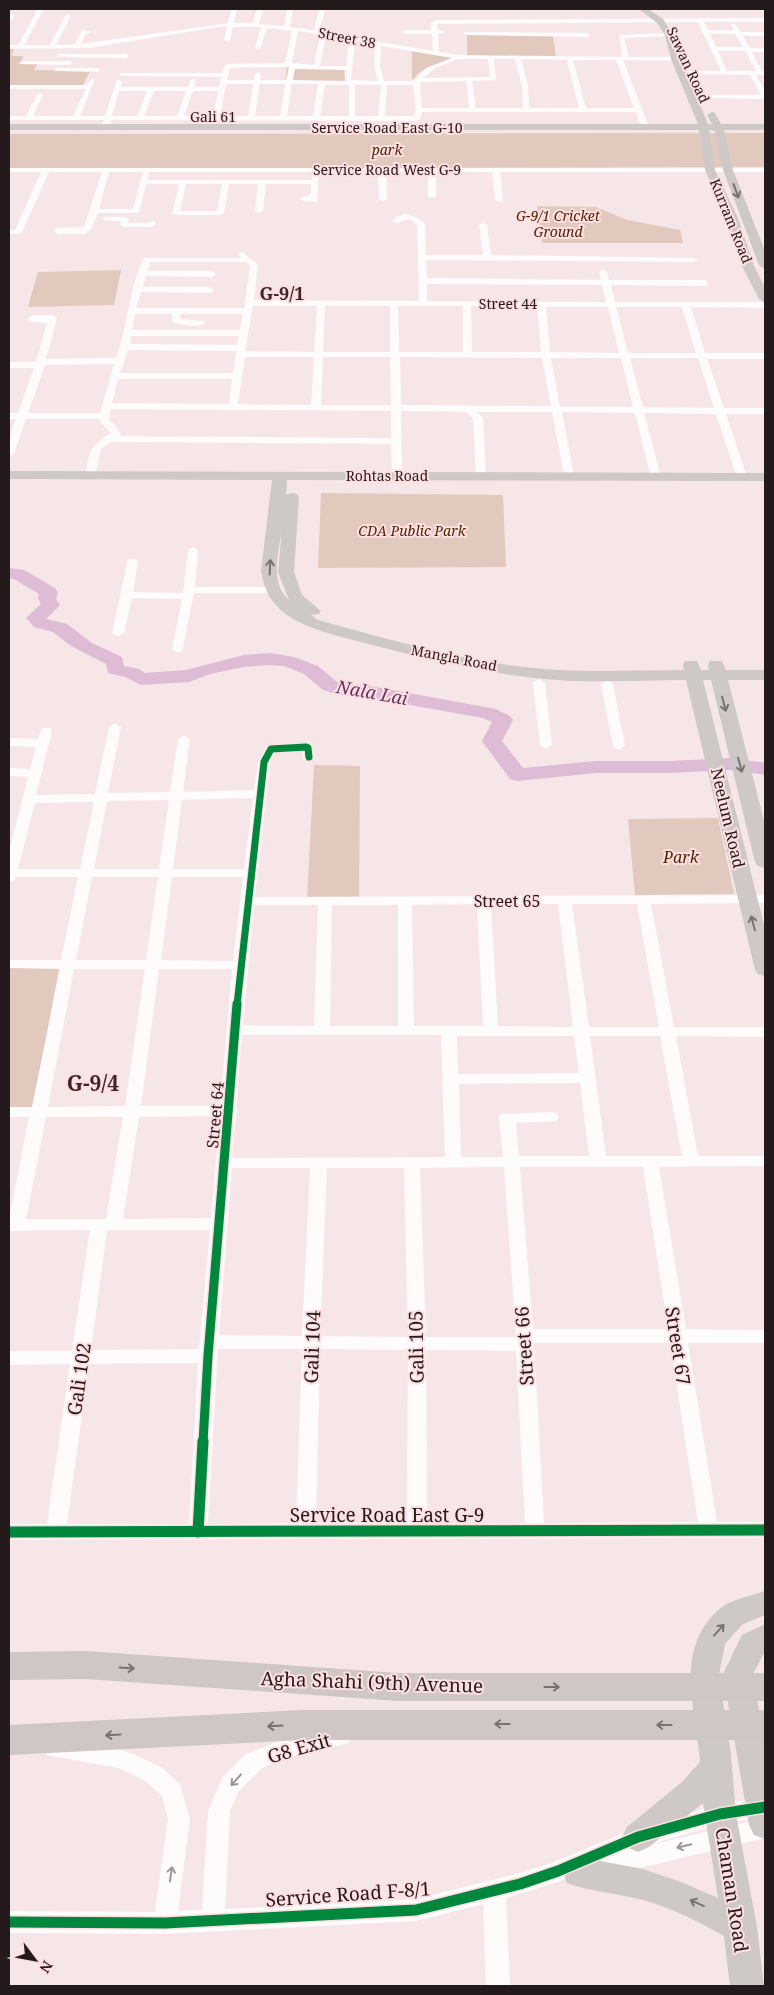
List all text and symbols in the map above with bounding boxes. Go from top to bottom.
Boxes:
street label: Street 38 [317,23,378,52]
street label: Sawan Road [663,24,715,106]
street label: Gali 61 [190,107,236,126]
street label: Service Road East G-10 [311,118,463,137]
park label: park [371,140,403,159]
street label: Service Road West G-9 [313,160,461,179]
street label: Kurram Road [706,176,757,266]
one-way arrow [732,182,741,198]
park label: G-9/1 Cricket Ground [516,206,601,241]
district label: G-9/1 [260,281,304,305]
street label: Street 44 [479,294,537,313]
street label: Rohtas Road [346,466,429,485]
park label: CDA Public Park [358,521,467,540]
one-way arrow [265,559,275,575]
street label: Mangla Road [409,640,499,675]
water label: Nala Lai [334,674,410,710]
one-way arrow [720,696,729,712]
one-way arrow [736,757,745,773]
street label: Neelum Road [706,766,750,870]
park label: Park [662,846,700,868]
street label: Street 65 [474,890,540,912]
one-way arrow [748,916,757,932]
district label: G-9/4 [67,1069,119,1097]
street label: Street 64 [201,1081,229,1149]
street label: Street 67 [659,1305,697,1387]
street label: Street 66 [508,1306,540,1386]
street label: Gali 104 [298,1310,326,1384]
street label: Gali 105 [402,1310,430,1384]
street label: Gali 102 [61,1341,97,1417]
street label: Service Road East G-9 [290,1502,484,1528]
one-way arrow [713,1624,725,1637]
one-way arrow [119,1664,135,1673]
street label: Agha Shahi (9th) Avenue [260,1665,484,1699]
one-way arrow [543,1682,559,1692]
one-way arrow [494,1719,510,1729]
one-way arrow [656,1720,672,1730]
one-way arrow [268,1722,284,1731]
street label: G8 Exit [264,1726,334,1769]
one-way arrow [105,1730,121,1739]
one-way arrow [230,1773,242,1786]
street label: Chaman Road [709,1826,755,1955]
one-way arrow [676,1842,692,1852]
one-way arrow [166,1867,176,1883]
street label: Service Road F-8/1 [265,1875,431,1913]
one-way arrow [690,1898,705,1908]
north arrow [10,1935,60,1985]
text: N [35,1957,57,1977]

